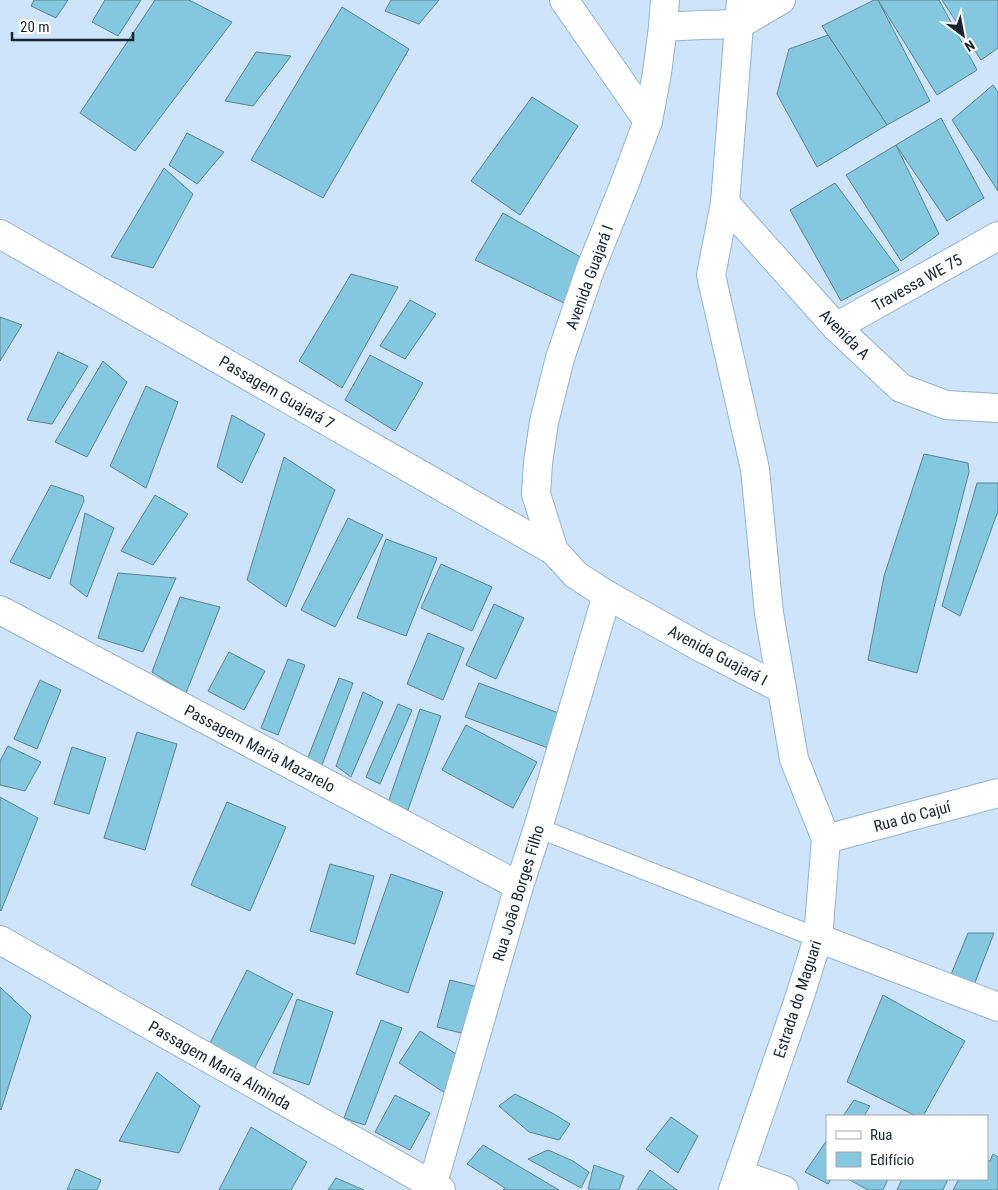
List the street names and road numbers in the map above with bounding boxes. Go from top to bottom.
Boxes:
street label: Avenida Guajará I [562,222,617,332]
street label: Travessa WE 75 [869,250,966,315]
street label: Avenida A [816,305,874,363]
street label: Passagem Guajará 7 [216,352,338,433]
street label: Avenida Guajará I [665,621,771,690]
street label: Passagem Maria Mazarelo [181,701,338,796]
street label: Rua do Cajuí [872,797,954,836]
street label: Rua João Borges Filho [489,823,548,964]
street label: Estrada do Maguari [769,938,825,1060]
street label: Passagem Maria Alminda [145,1017,294,1114]

